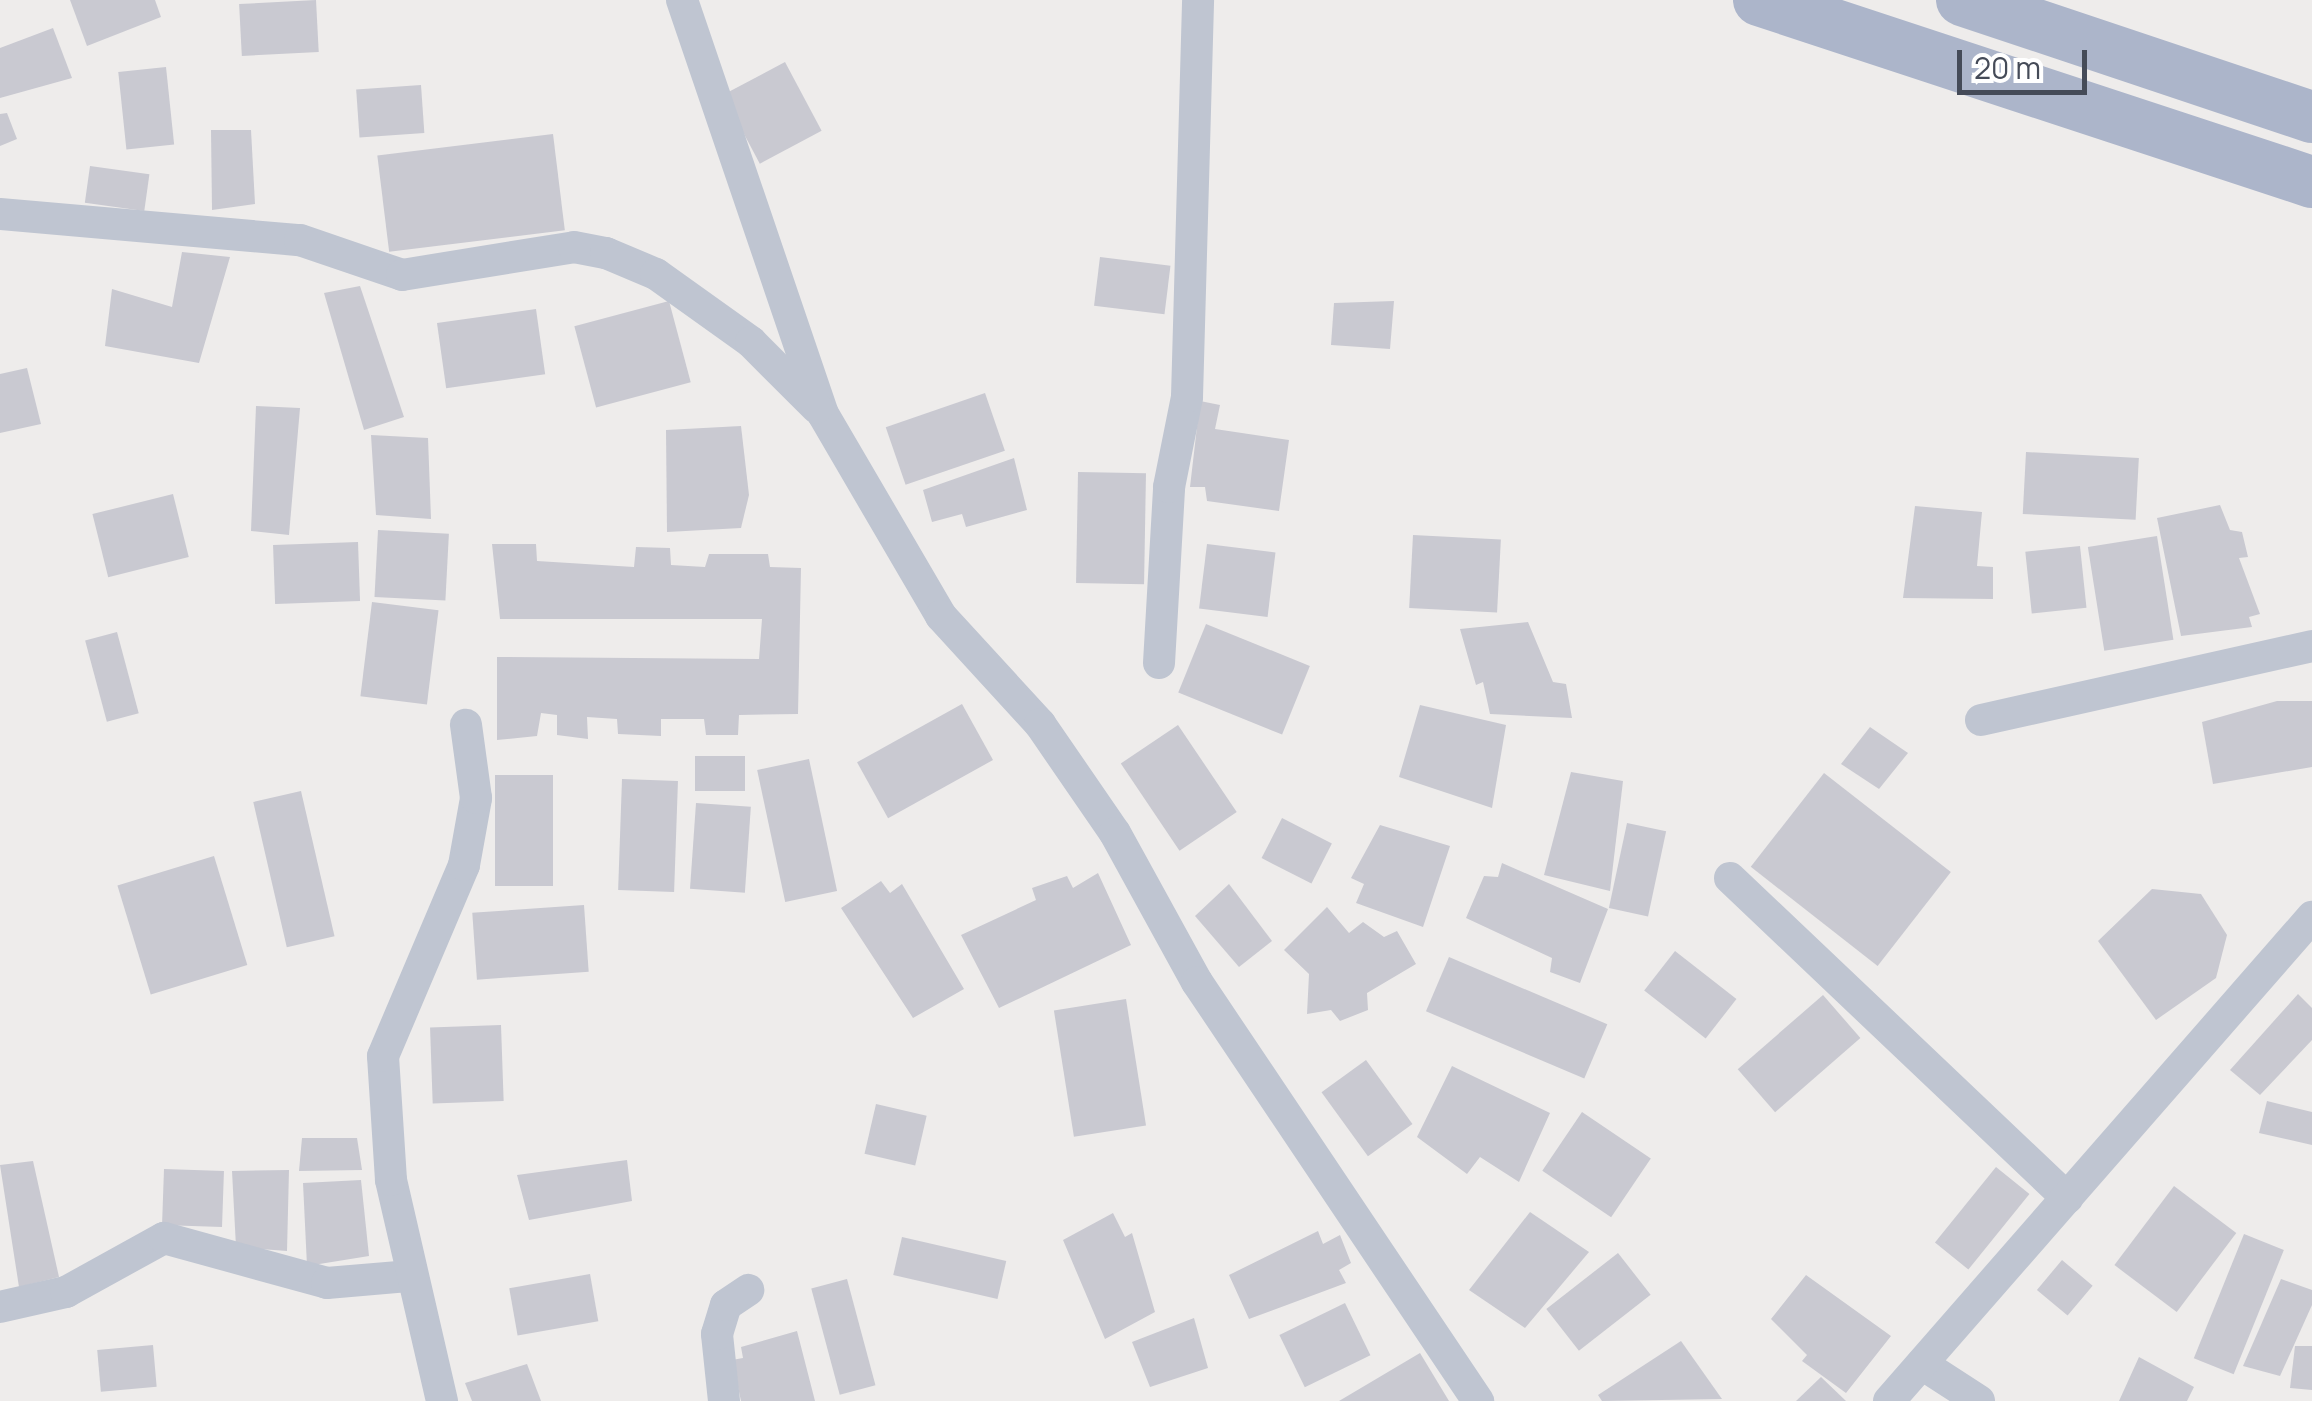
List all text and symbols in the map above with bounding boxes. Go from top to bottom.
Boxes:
scale bar [1962,30,2092,92]
text: 20 m [1974,47,2041,88]

